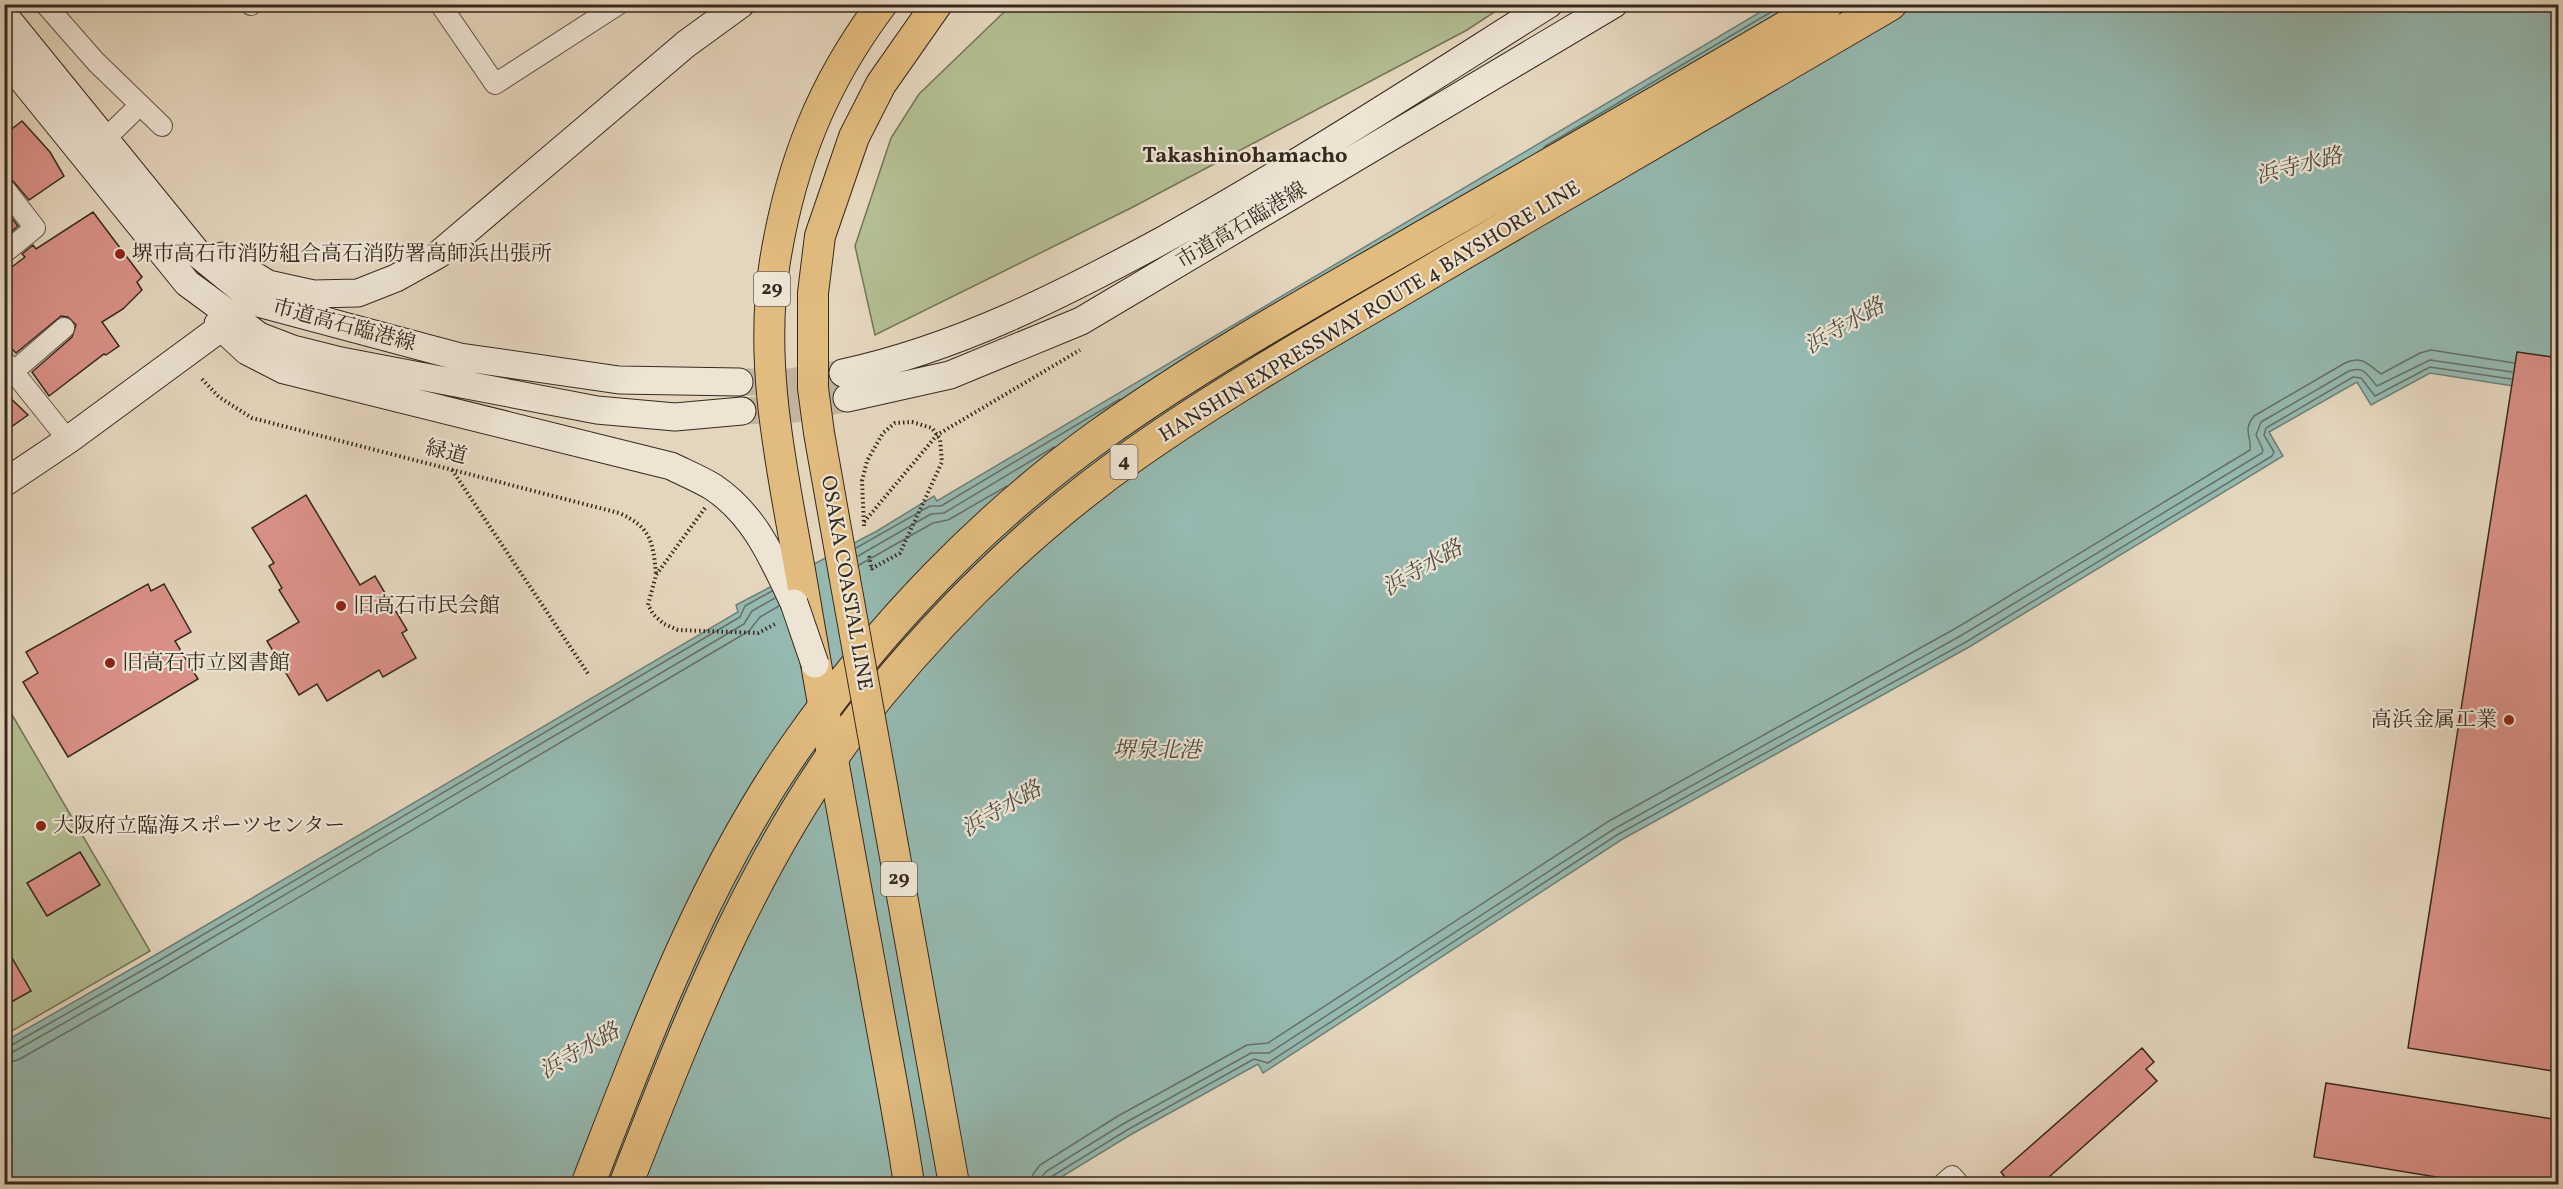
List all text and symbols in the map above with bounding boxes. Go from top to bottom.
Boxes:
district label: Takashinohamacho [1142,141,1348,172]
water label: 浜寺水路 [2253,141,2347,193]
street label: HANSHIN EXPRESSWAY ROUTE 4 BAYSHORE LINE [1154,174,1586,450]
street label: 市道高石臨港線 [1172,176,1312,276]
place label: 堺市高石市消防組合高石消防署高師浜出張所 [132,240,552,269]
marker: 堺市高石市消防組合高石消防署高師浜出張所 [113,247,127,261]
road number: 29 [754,272,790,306]
water label: 浜寺水路 [1799,291,1893,362]
street label: 市道高石臨港線 [269,293,419,359]
street label: 緑道 [422,434,470,472]
road number: 4 [1110,445,1138,479]
street label: OSAKA COASTAL LINE [813,473,879,693]
water label: 浜寺水路 [1377,533,1471,604]
place label: 旧高石市民会館 [353,592,500,621]
marker: 旧高石市民会館 [334,599,348,613]
place label: 旧高石市立図書館 [122,649,290,678]
marker: 旧高石市立図書館 [103,656,117,670]
place label: 高浜金属工業 [2371,706,2497,735]
marker: 高浜金属工業 [2502,713,2516,727]
water label: 堺泉北港 [1113,736,1204,767]
water label: 浜寺水路 [956,774,1050,845]
place label: 大阪府立臨海スポーツセンター [53,812,345,841]
marker: 大阪府立臨海スポーツセンター [34,819,48,833]
road number: 29 [881,862,917,896]
water label: 浜寺水路 [534,1016,628,1087]

